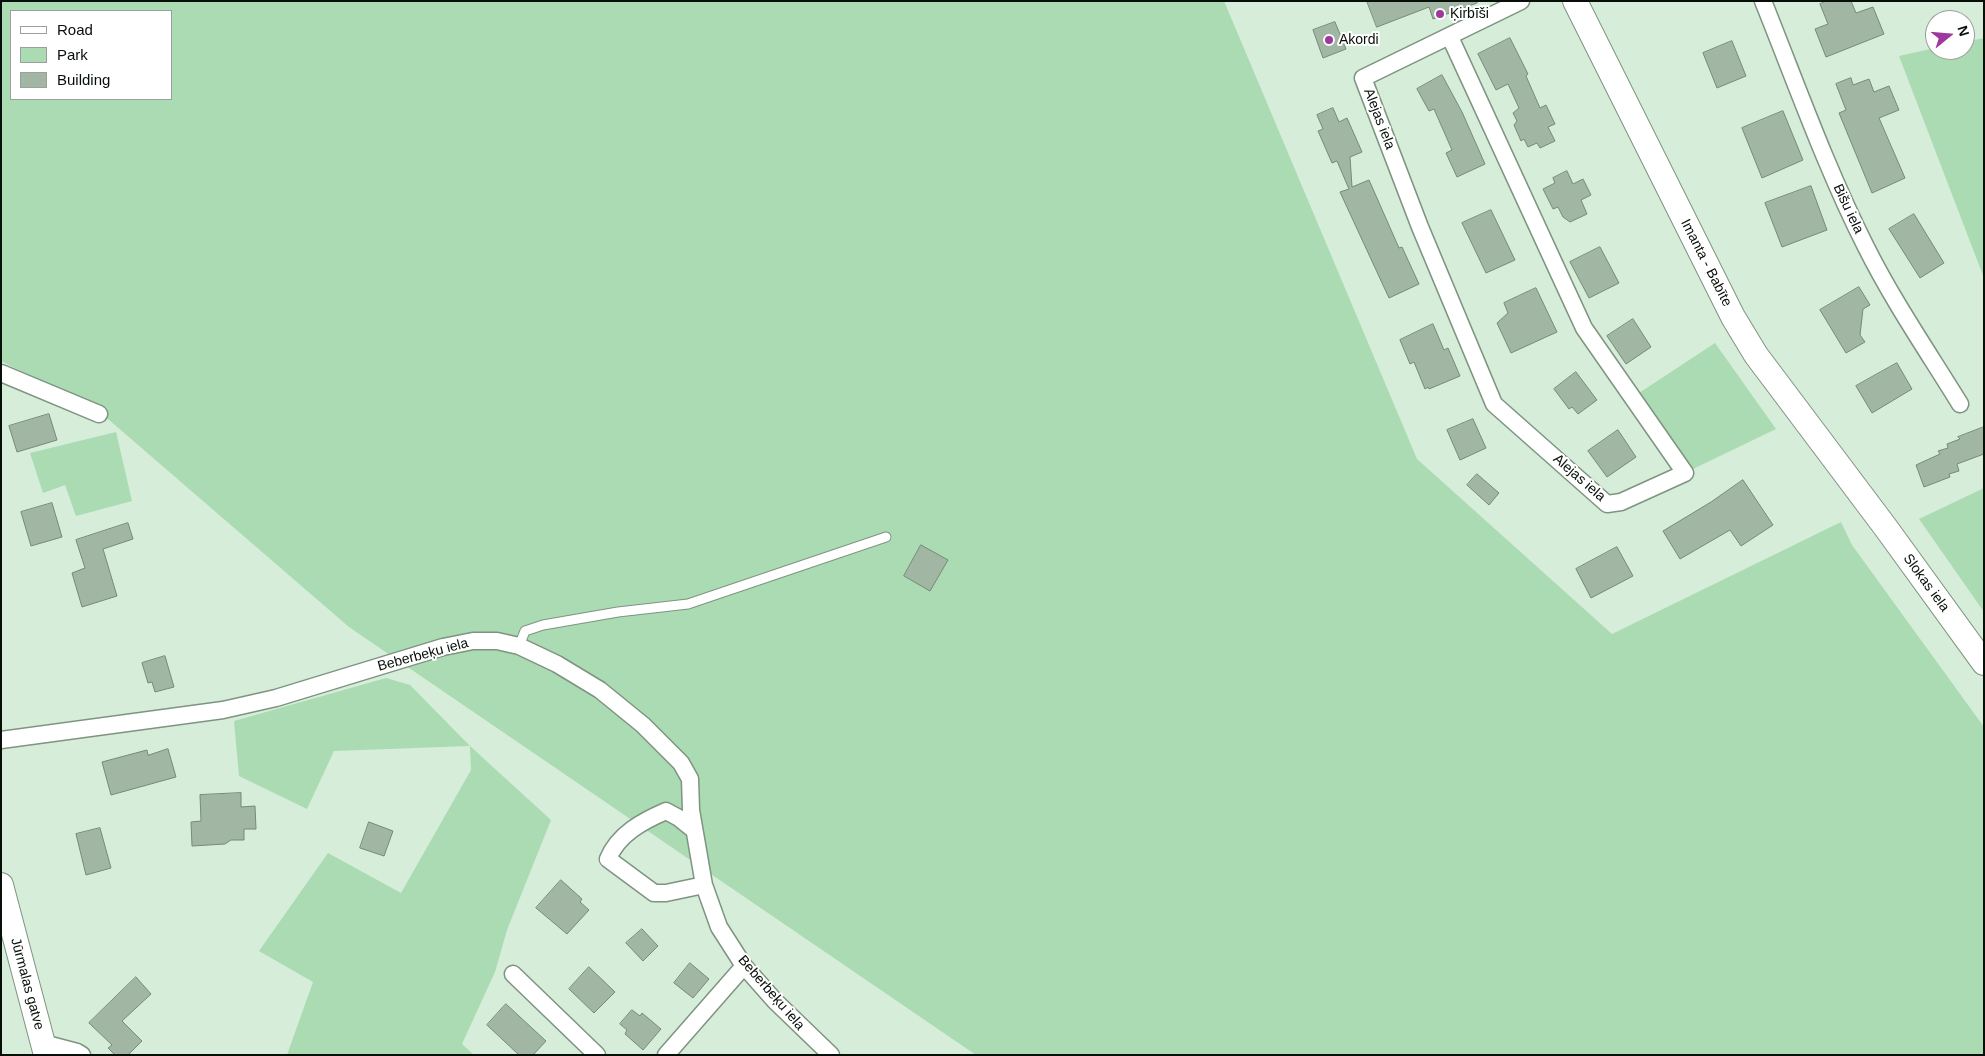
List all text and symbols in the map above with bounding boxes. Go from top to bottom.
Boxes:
place label: Ķirbīši [1450,6,1489,22]
marker: Ķirbīši [1434,8,1446,20]
legend [10,10,172,100]
north arrow [1925,10,1975,60]
text: Road [57,21,93,38]
text: N [1954,24,1973,38]
place label: Akordi [1339,32,1379,48]
marker: Akordi [1323,34,1335,46]
text: Park [57,46,88,63]
text: Building [57,71,110,88]
street label: Alejas iela [1360,86,1398,152]
street label: Bišu iela [1829,181,1867,237]
street label: Imanta - Babīte [1677,217,1735,309]
street label: Alejas iela [1549,451,1609,505]
street label: Slokas iela [1899,551,1953,615]
street label: Beberbeķu iela [376,635,470,675]
street label: Jūrmalas gatve [7,936,47,1032]
street label: Beberbeķu iela [734,952,808,1034]

